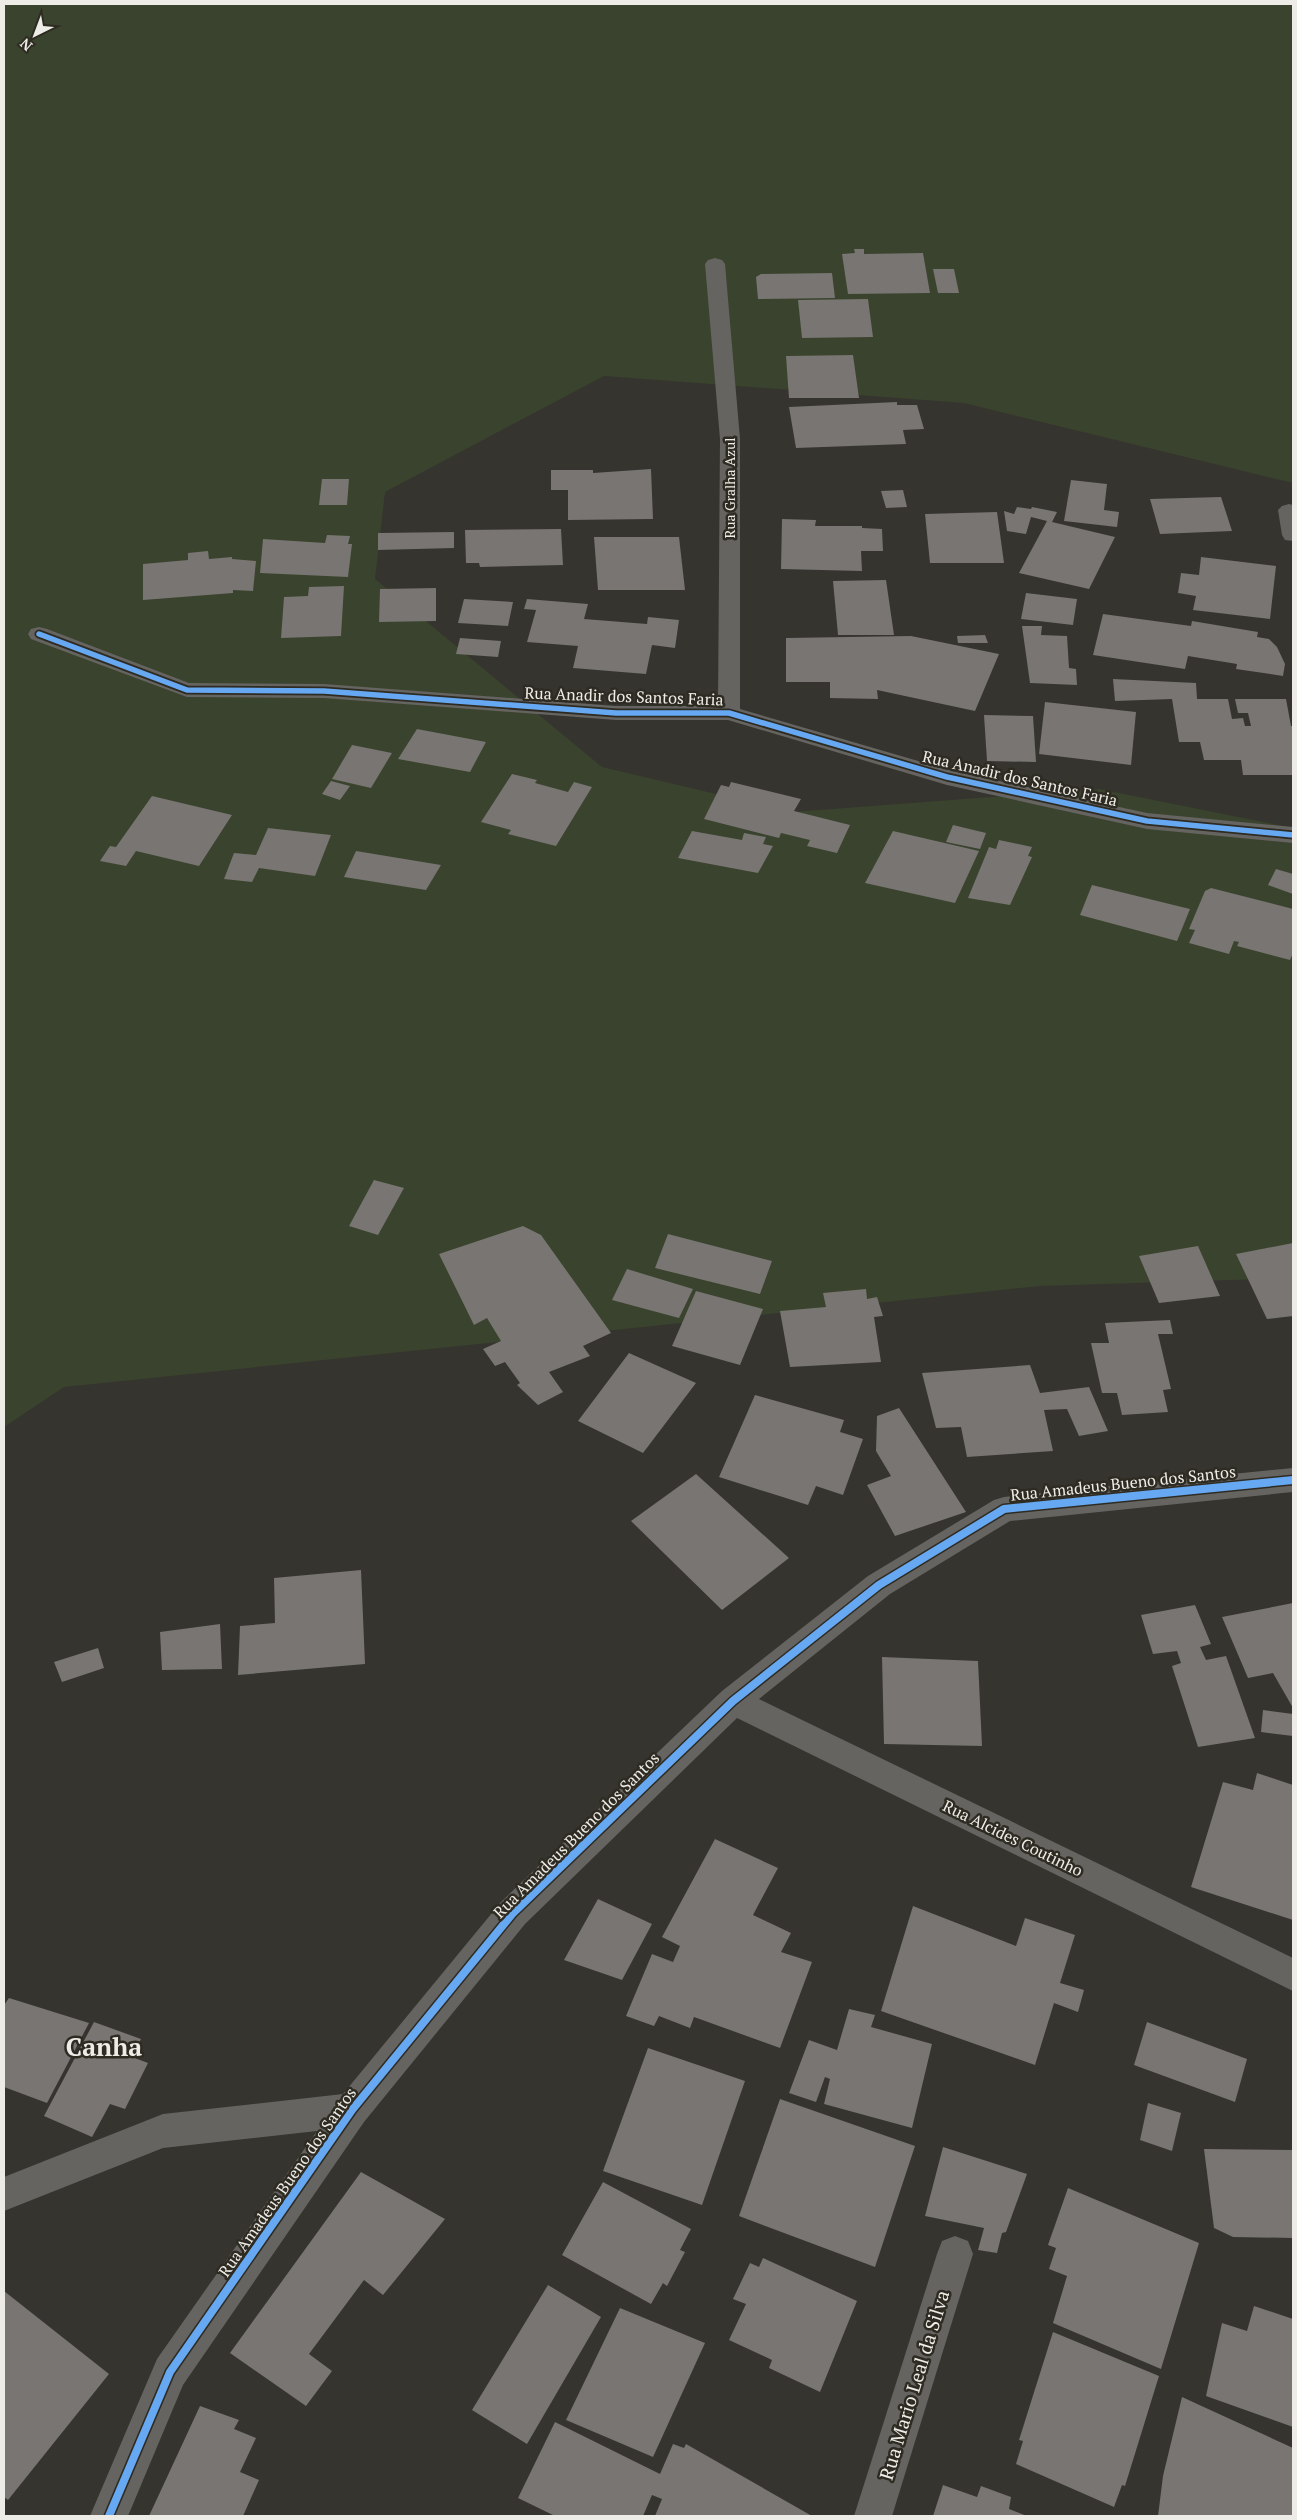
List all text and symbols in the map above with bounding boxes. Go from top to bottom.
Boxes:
north arrow [10,10,60,60]
text: N [15,34,36,56]
street label: Rua Gralha Azul [720,438,739,538]
street label: Rua Anadir dos Santos Faria [524,682,724,710]
street label: Rua Anadir dos Santos Faria [920,745,1120,811]
street label: Rua Amadeus Bueno dos Santos [1009,1460,1237,1506]
street label: Rua Amadeus Bueno dos Santos [488,1747,664,1923]
street label: Rua Alcides Coutinho [939,1795,1087,1882]
district label: Canha [66,2030,142,2063]
street label: Rua Amadeus Bueno dos Santos [213,2083,361,2281]
street label: Rua Mario Leal da Silva [873,2287,954,2483]

